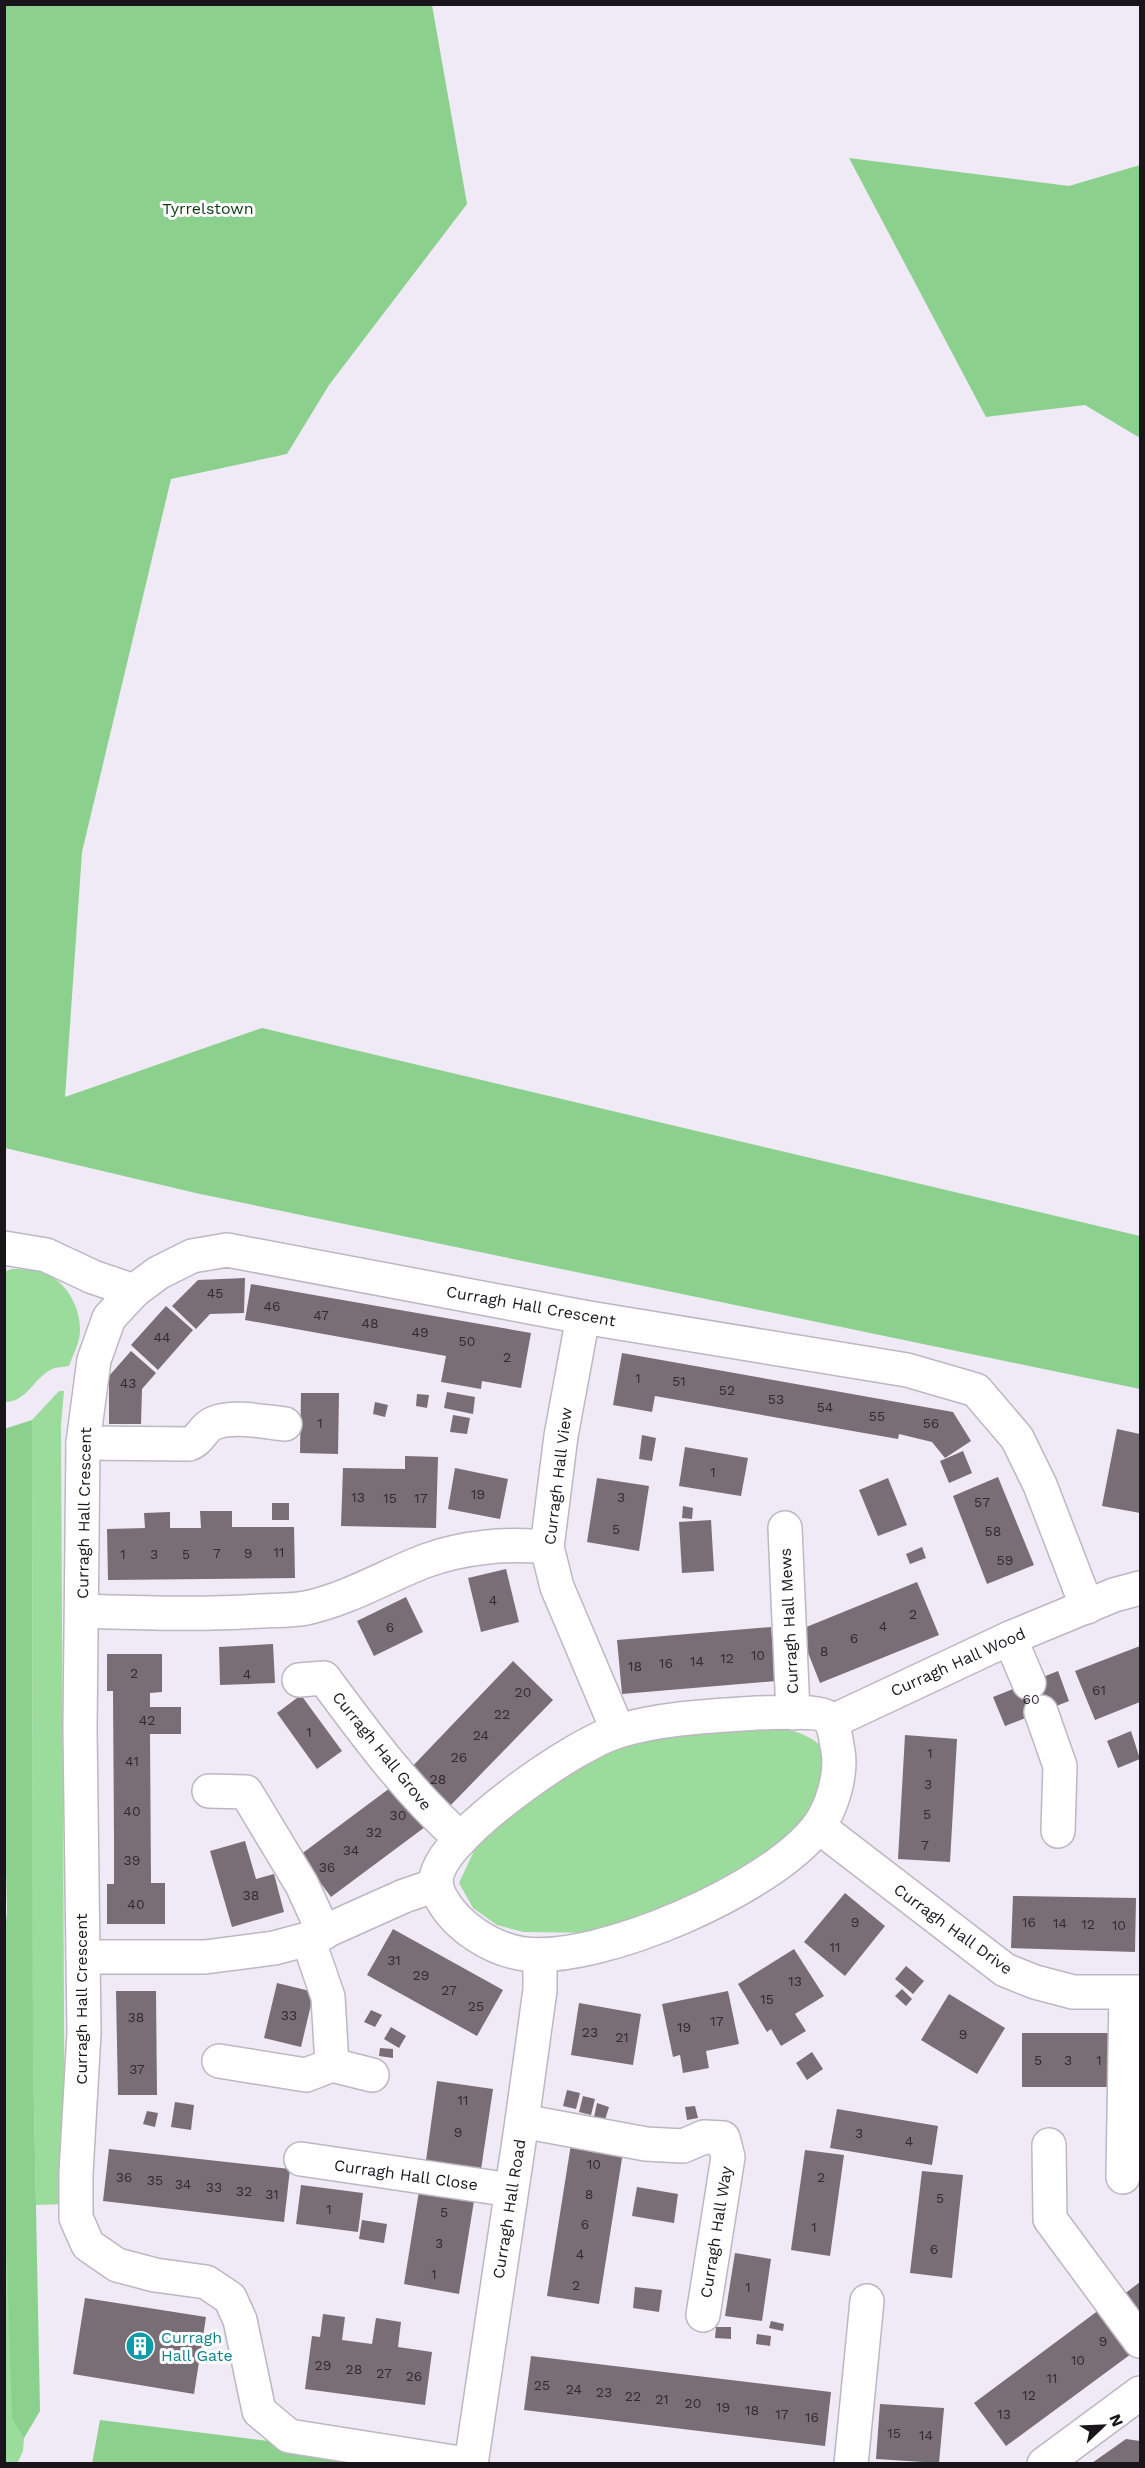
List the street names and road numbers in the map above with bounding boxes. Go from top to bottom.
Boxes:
street label: Curragh Hall Crescent [445,1282,617,1330]
street label: Curragh Hall View [540,1406,576,1546]
street label: Curragh Hall Crescent [73,1427,95,1599]
street label: Curragh Hall Mews [776,1547,802,1695]
street label: Curragh Hall Wood [888,1624,1028,1700]
street label: Curragh Hall Grove [328,1688,436,1814]
street label: Curragh Hall Drive [890,1880,1016,1978]
street label: Curragh Hall Crescent [72,1913,91,2085]
street label: Curragh Hall Road [489,2138,529,2280]
street label: Curragh Hall Close [333,2155,479,2195]
street label: Curragh Hall Way [696,2164,736,2299]

